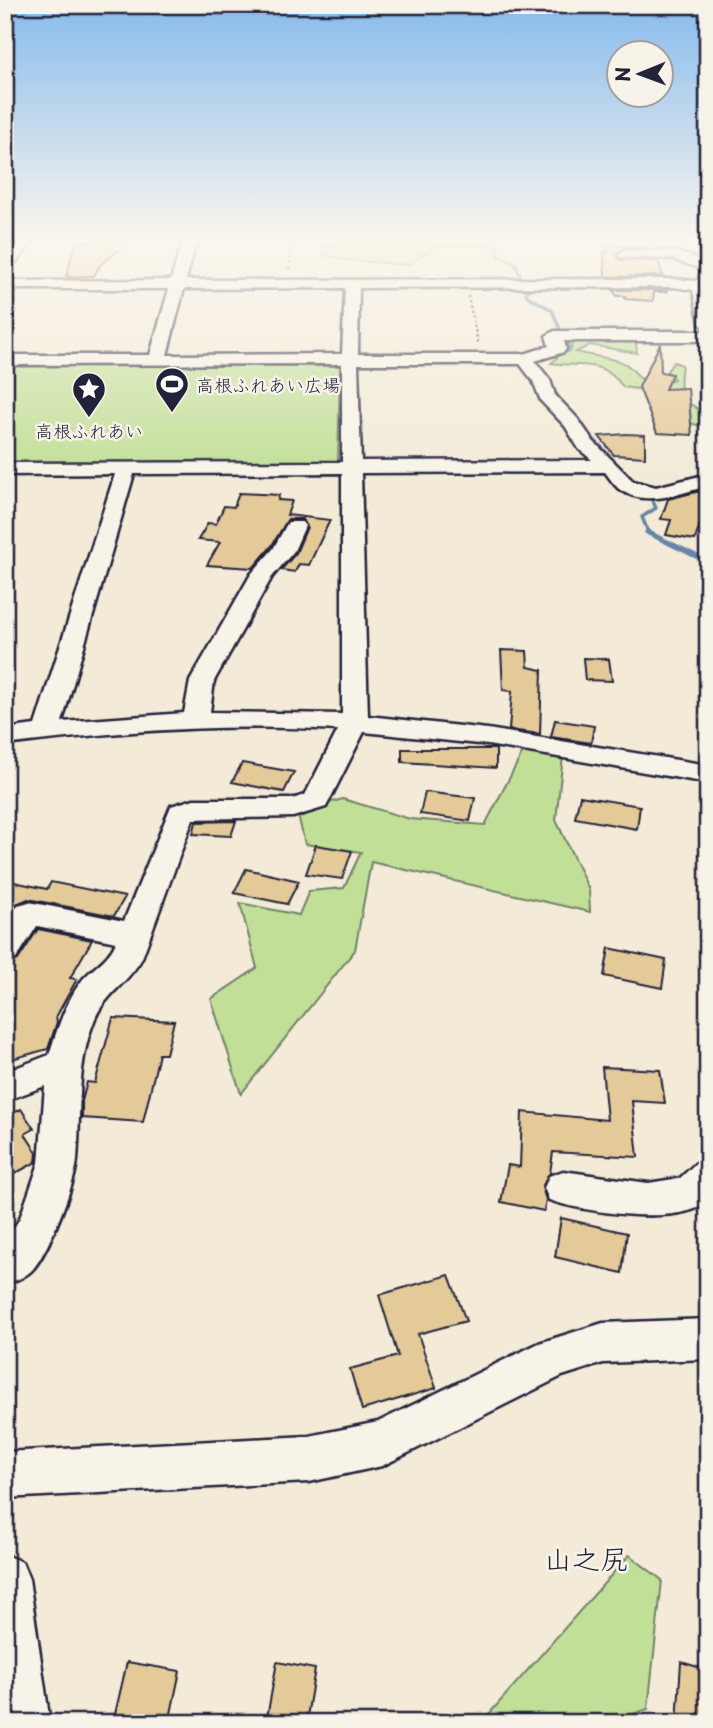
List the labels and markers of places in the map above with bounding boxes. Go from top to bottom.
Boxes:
sports icon: 高根ふれあい広場 [153,365,191,414]
place icon: 高根ふれあい [70,370,108,419]
place label: 高根ふれあい広場 [196,371,340,398]
place label: 高根ふれあい [35,417,143,444]

